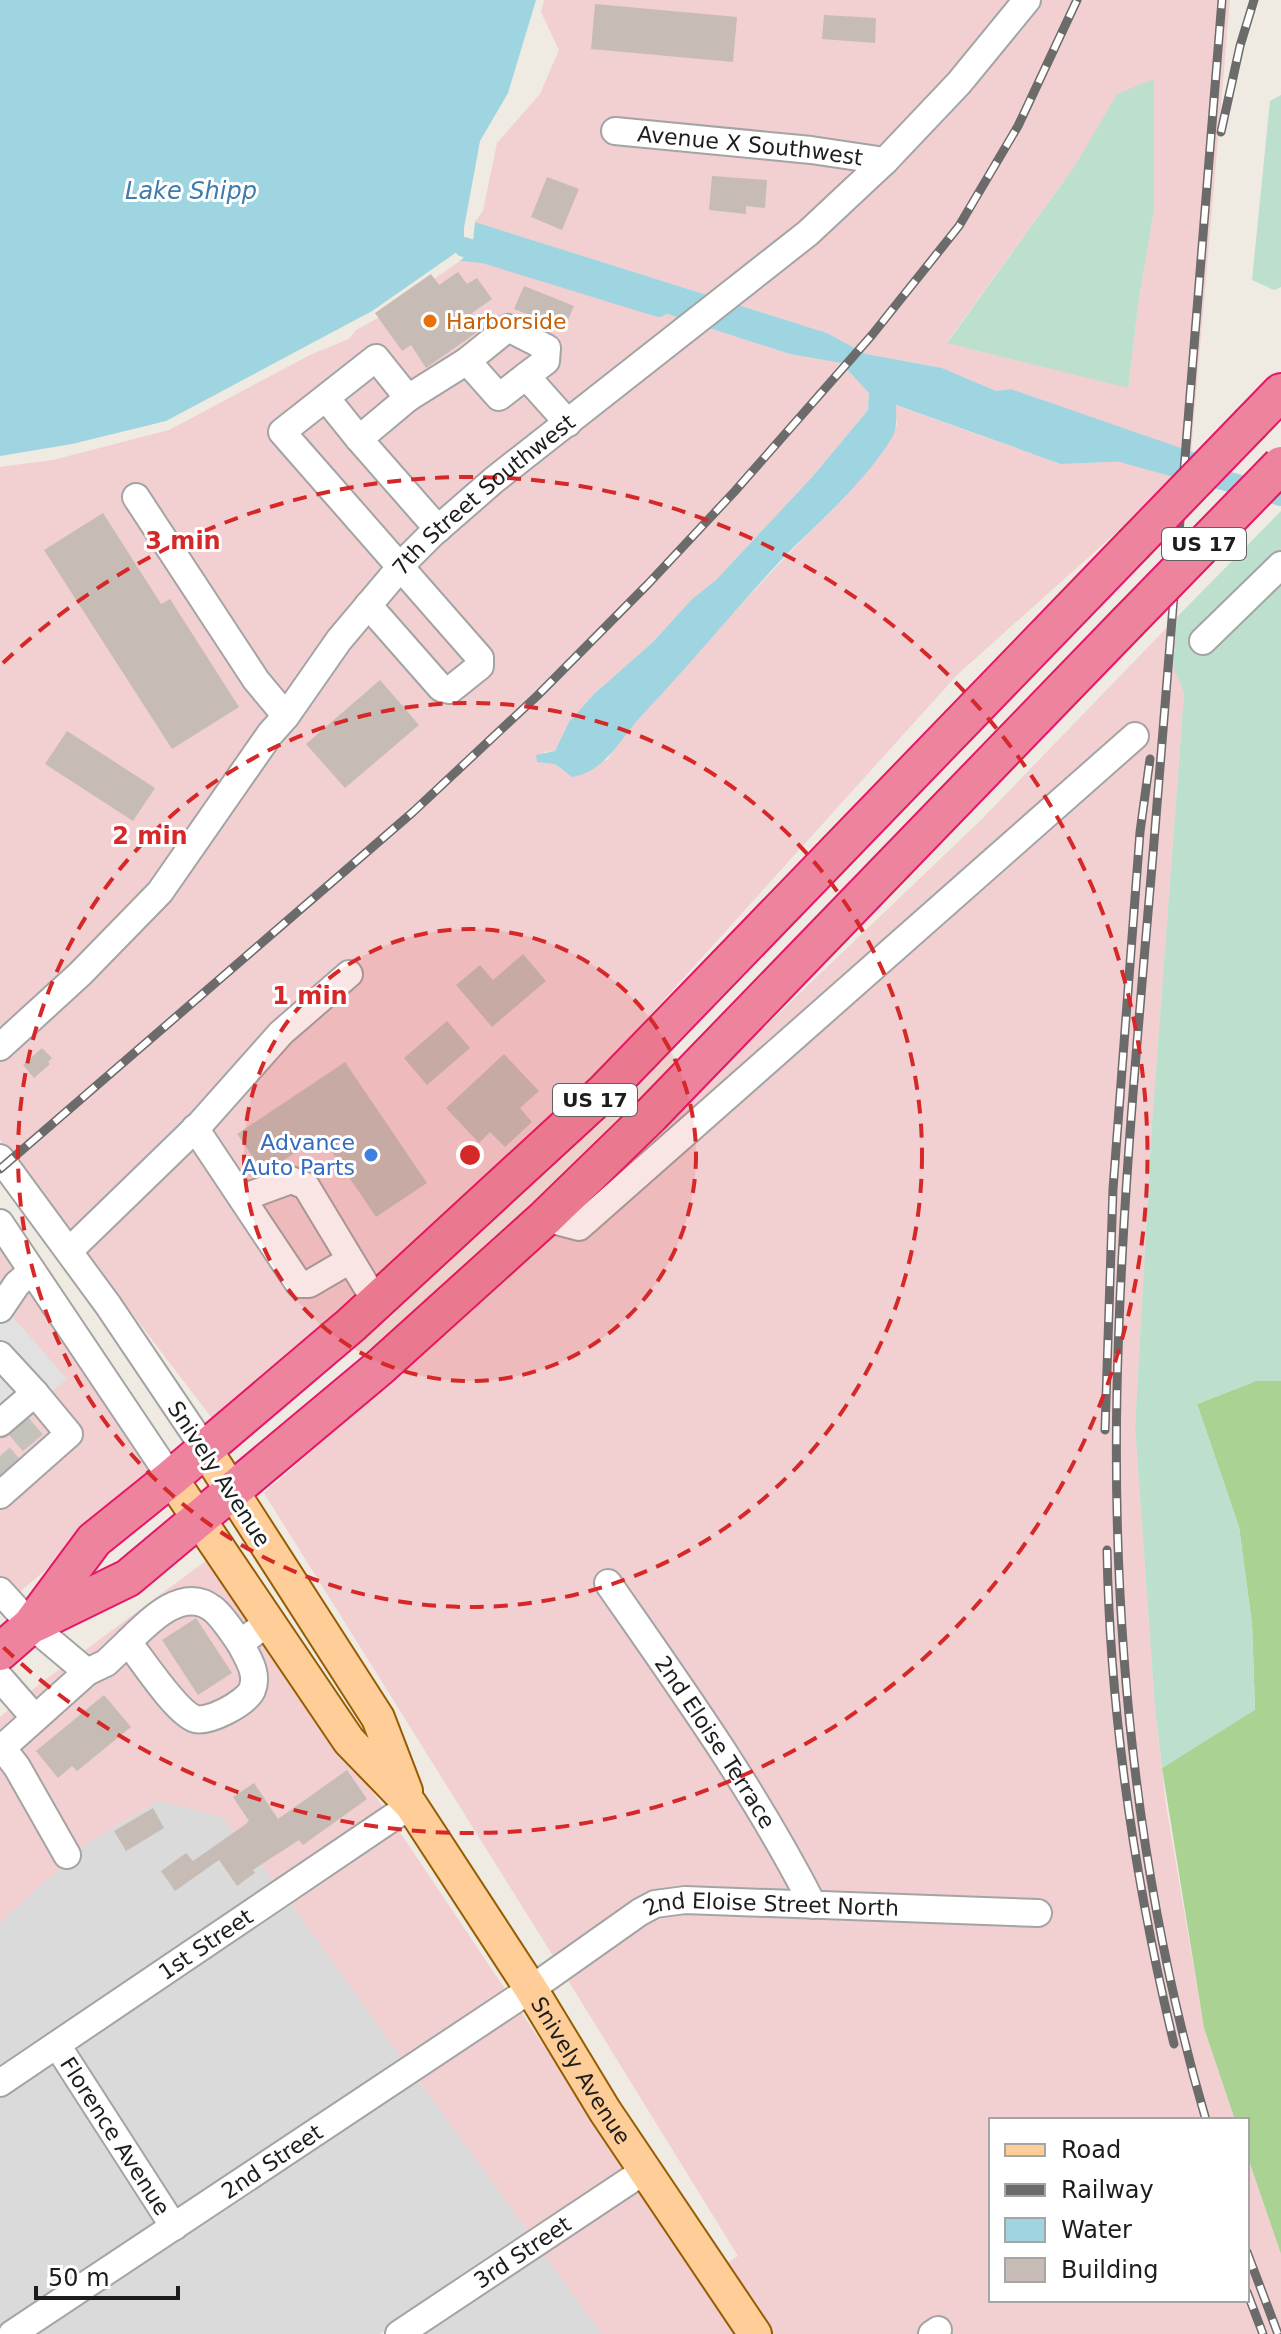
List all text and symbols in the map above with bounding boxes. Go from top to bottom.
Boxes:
street label: Avenue X Southwest [636,121,865,170]
water label: Lake Shipp [125,177,257,205]
place label: Harborside [446,309,567,334]
marker: Harborside [421,312,439,330]
street label: 7th Street Southwest [387,409,580,580]
text: 3 min [145,527,221,555]
road number: US 17 [1162,528,1246,560]
text: 2 min [112,822,188,850]
text: 1 min [272,982,348,1010]
road number: US 17 [553,1084,637,1116]
place label: Advance Auto Parts [242,1130,355,1180]
centre of rings [456,1141,484,1169]
marker: Advance Auto Parts [362,1146,380,1164]
street label: Snively Avenue [163,1397,275,1551]
street label: 2nd Eloise Terrace [650,1651,781,1833]
street label: 2nd Eloise Street North [639,1888,899,1921]
street label: 1st Street [154,1903,257,1985]
street label: Snively Avenue [526,1992,636,2149]
street label: Florence Avenue [55,2052,175,2219]
legend [989,2118,1249,2302]
street label: 2nd Street [217,2119,327,2204]
text: Road [1061,2136,1121,2164]
text: Railway [1061,2176,1154,2204]
street label: 3rd Street [469,2211,575,2293]
text: Water [1061,2216,1132,2244]
scale bar [36,2250,178,2300]
text: Building [1061,2256,1158,2284]
text: 50 m [48,2264,110,2292]

